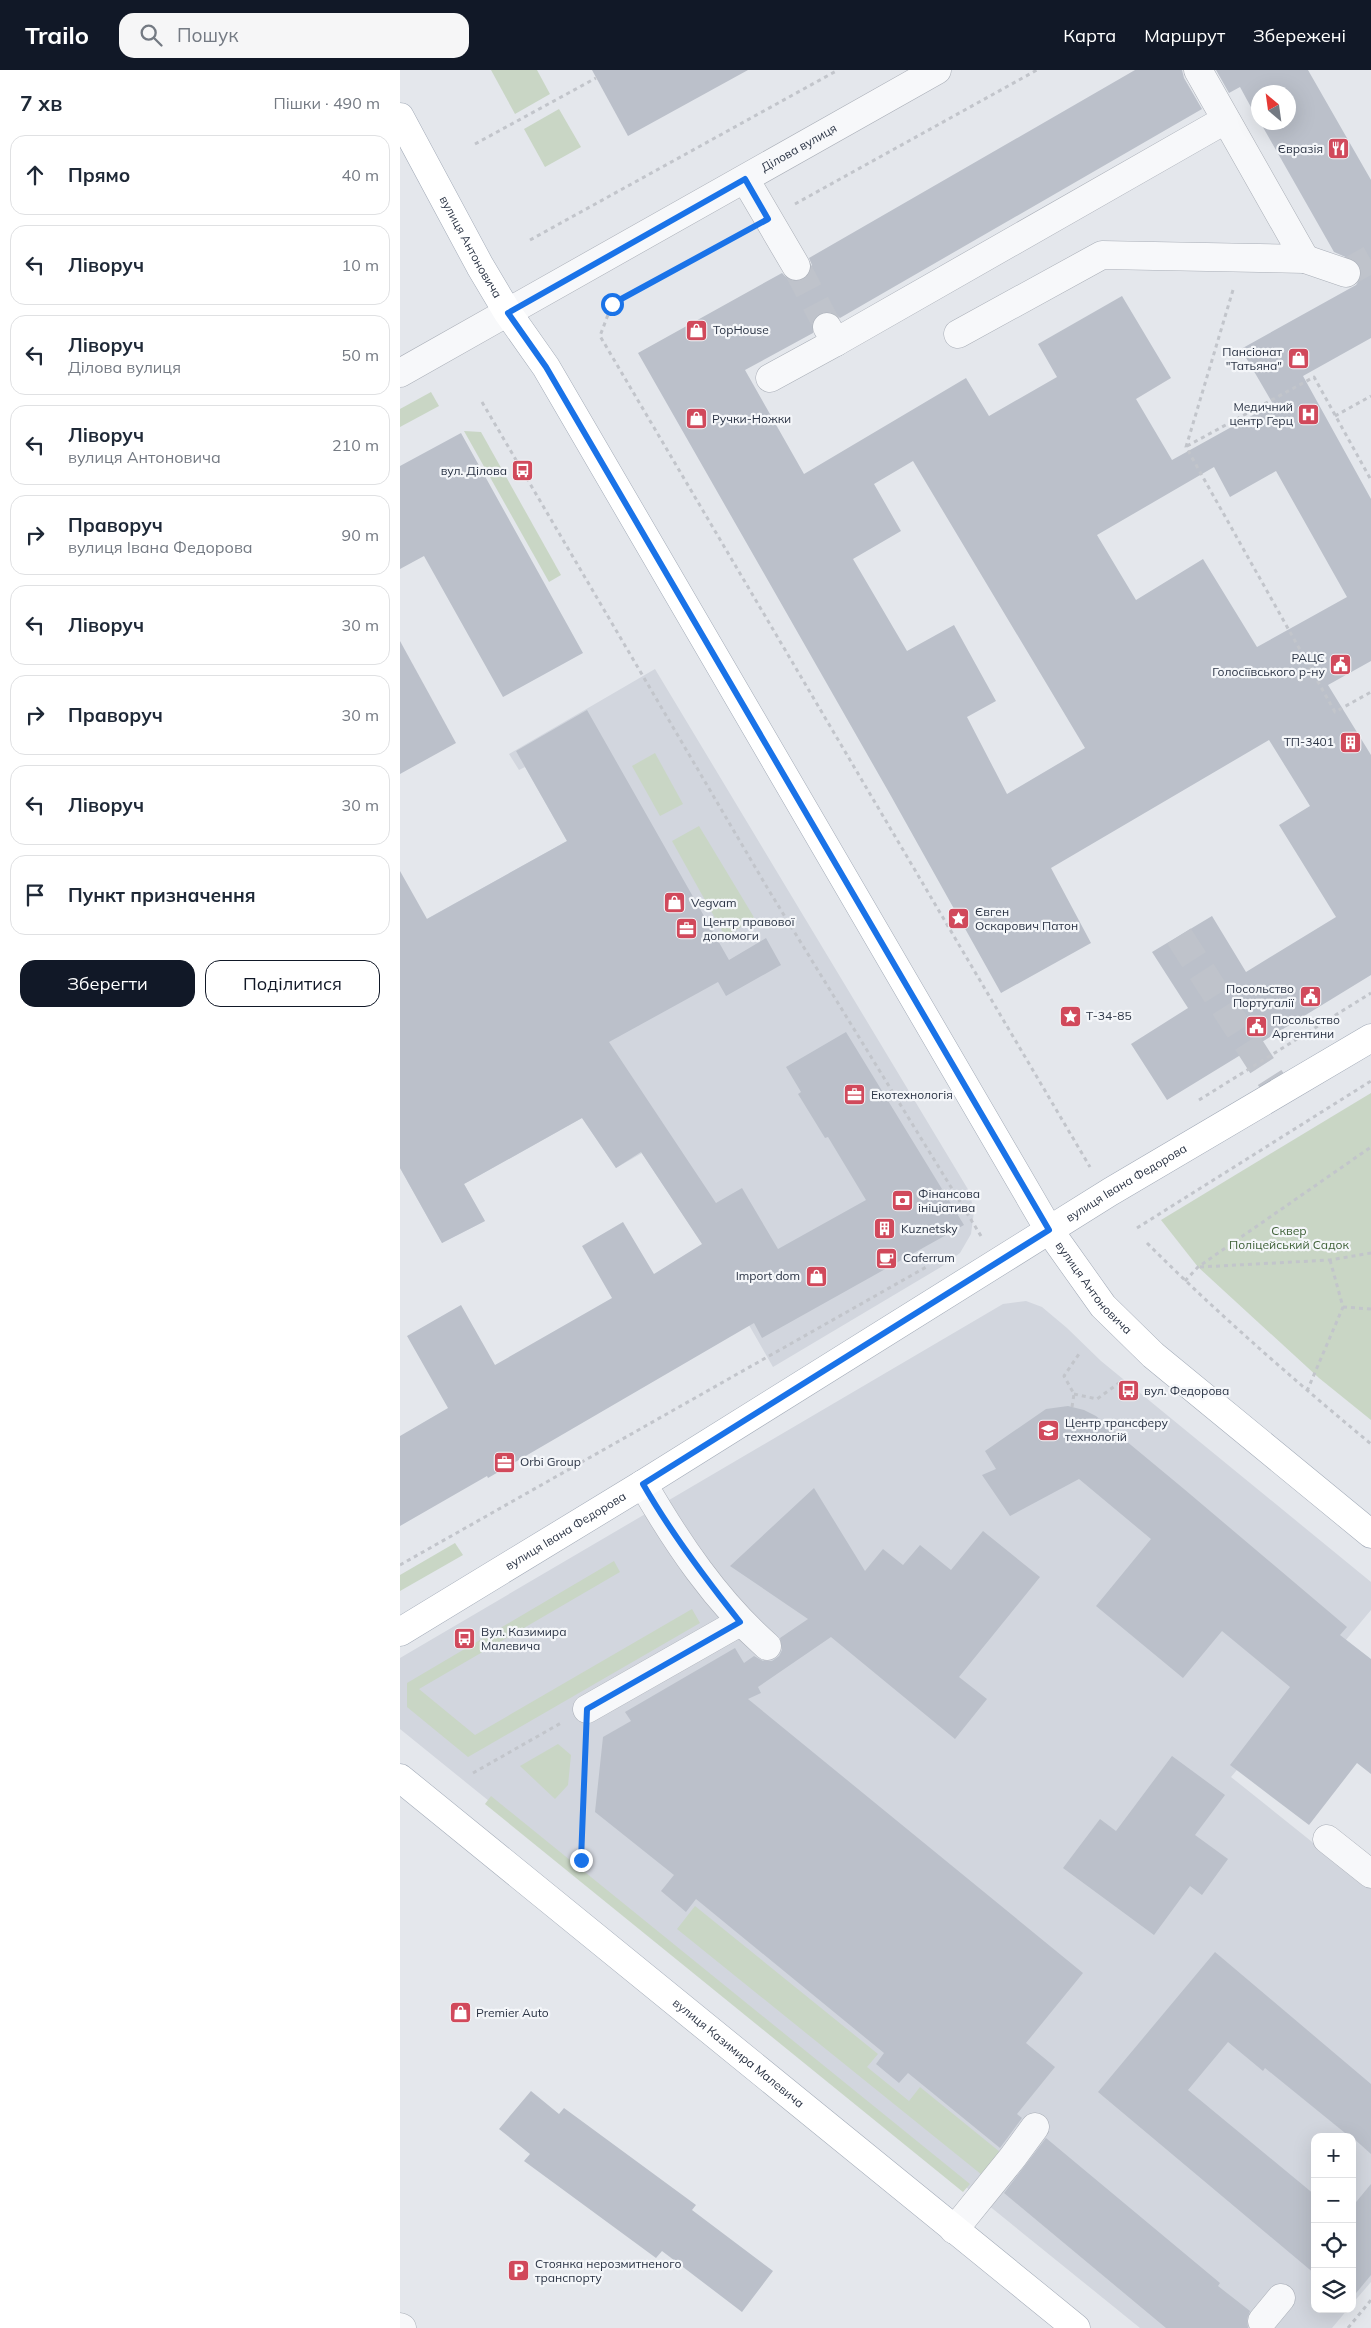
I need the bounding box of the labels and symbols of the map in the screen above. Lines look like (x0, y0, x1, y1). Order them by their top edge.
north arrow (1251, 85, 1296, 130)
street label: Ділова вулиця (758, 120, 839, 175)
restaurant icon: Євразія (1327, 137, 1351, 161)
place label: Євразія (1278, 141, 1323, 156)
street label: вулиця Антоновича (437, 193, 505, 301)
route start (601, 293, 624, 316)
shop icon: TopHouse (685, 318, 709, 342)
place label: TopHouse (713, 322, 769, 337)
place label: Пансіонат "Татьяна" (1222, 344, 1283, 373)
shop icon: Пансіонат "Татьяна" (1286, 347, 1310, 371)
place label: Медичний центр Герц (1229, 399, 1293, 428)
hospital icon: Медичний центр Герц (1297, 402, 1321, 426)
shop icon: Ручки-Ножки (684, 407, 708, 431)
place label: Ручки-Ножки (712, 411, 791, 426)
bus stop icon: вул. Ділова (511, 459, 535, 483)
place label: вул. Ділова (441, 463, 507, 478)
place label: РАЦС Голосіївського р-ну (1212, 650, 1326, 679)
public building icon: РАЦС Голосіївського р-ну (1329, 653, 1353, 677)
building icon: ТП-3401 (1338, 730, 1362, 754)
place label: ТП-3401 (1284, 734, 1334, 749)
shop icon: Vegvam (663, 891, 687, 915)
place label: Vegvam (691, 895, 736, 910)
place label: Євген Оскарович Патон (975, 904, 1078, 933)
place icon: Євген Оскарович Патон (947, 907, 971, 931)
place label: Центр правової допомоги (703, 914, 796, 943)
office icon: Центр правової допомоги (675, 917, 699, 941)
place label: Посольство Португалії (1226, 981, 1295, 1010)
public building icon: Посольство Португалії (1298, 984, 1322, 1008)
place icon: Т-34-85 (1058, 1004, 1082, 1028)
place label: Т-34-85 (1086, 1008, 1132, 1023)
place label: Посольство Аргентини (1272, 1012, 1340, 1041)
public building icon: Посольство Аргентини (1244, 1015, 1268, 1039)
office icon: Екотехнологія (843, 1083, 867, 1107)
place label: Екотехнологія (871, 1087, 953, 1102)
street label: вулиця Івана Федорова (1063, 1140, 1189, 1225)
place label: Фінансова ініціатива (918, 1186, 980, 1215)
bank icon: Фінансова ініціатива (890, 1189, 914, 1213)
building icon: Kuznetsky (873, 1217, 897, 1241)
place label: Kuznetsky (901, 1221, 958, 1236)
park label: Сквер Поліцейський Садок (1229, 1223, 1349, 1252)
street label: вулиця Антоновича (1053, 1238, 1135, 1337)
cafe icon: Caferrum (875, 1246, 899, 1270)
place label: Caferrum (903, 1250, 955, 1265)
shop icon: Import dom (804, 1264, 828, 1288)
place label: Import dom (736, 1268, 800, 1283)
bus stop icon: вул. Федорова (1116, 1379, 1140, 1403)
place label: вул. Федорова (1144, 1383, 1229, 1398)
place label: Центр трансферу технологій (1065, 1415, 1168, 1444)
school or university icon: Центр трансферу технологій (1037, 1418, 1061, 1442)
office icon: Orbi Group (492, 1450, 516, 1474)
place label: Orbi Group (520, 1454, 581, 1469)
street label: вулиця Івана Федорова (502, 1488, 629, 1573)
place label: Вул. Казимира Малевича (481, 1624, 567, 1653)
bus stop icon: Вул. Казимира Малевича (453, 1627, 477, 1651)
route end (570, 1849, 593, 1872)
street label: вулиця Казимира Малевича (670, 1995, 807, 2111)
shop icon: Premier Auto (448, 2001, 472, 2025)
place label: Premier Auto (476, 2005, 549, 2020)
place label: Стоянка нерозмитненого транспорту (535, 2256, 681, 2285)
parking icon: Стоянка нерозмитненого транспорту (507, 2259, 531, 2283)

